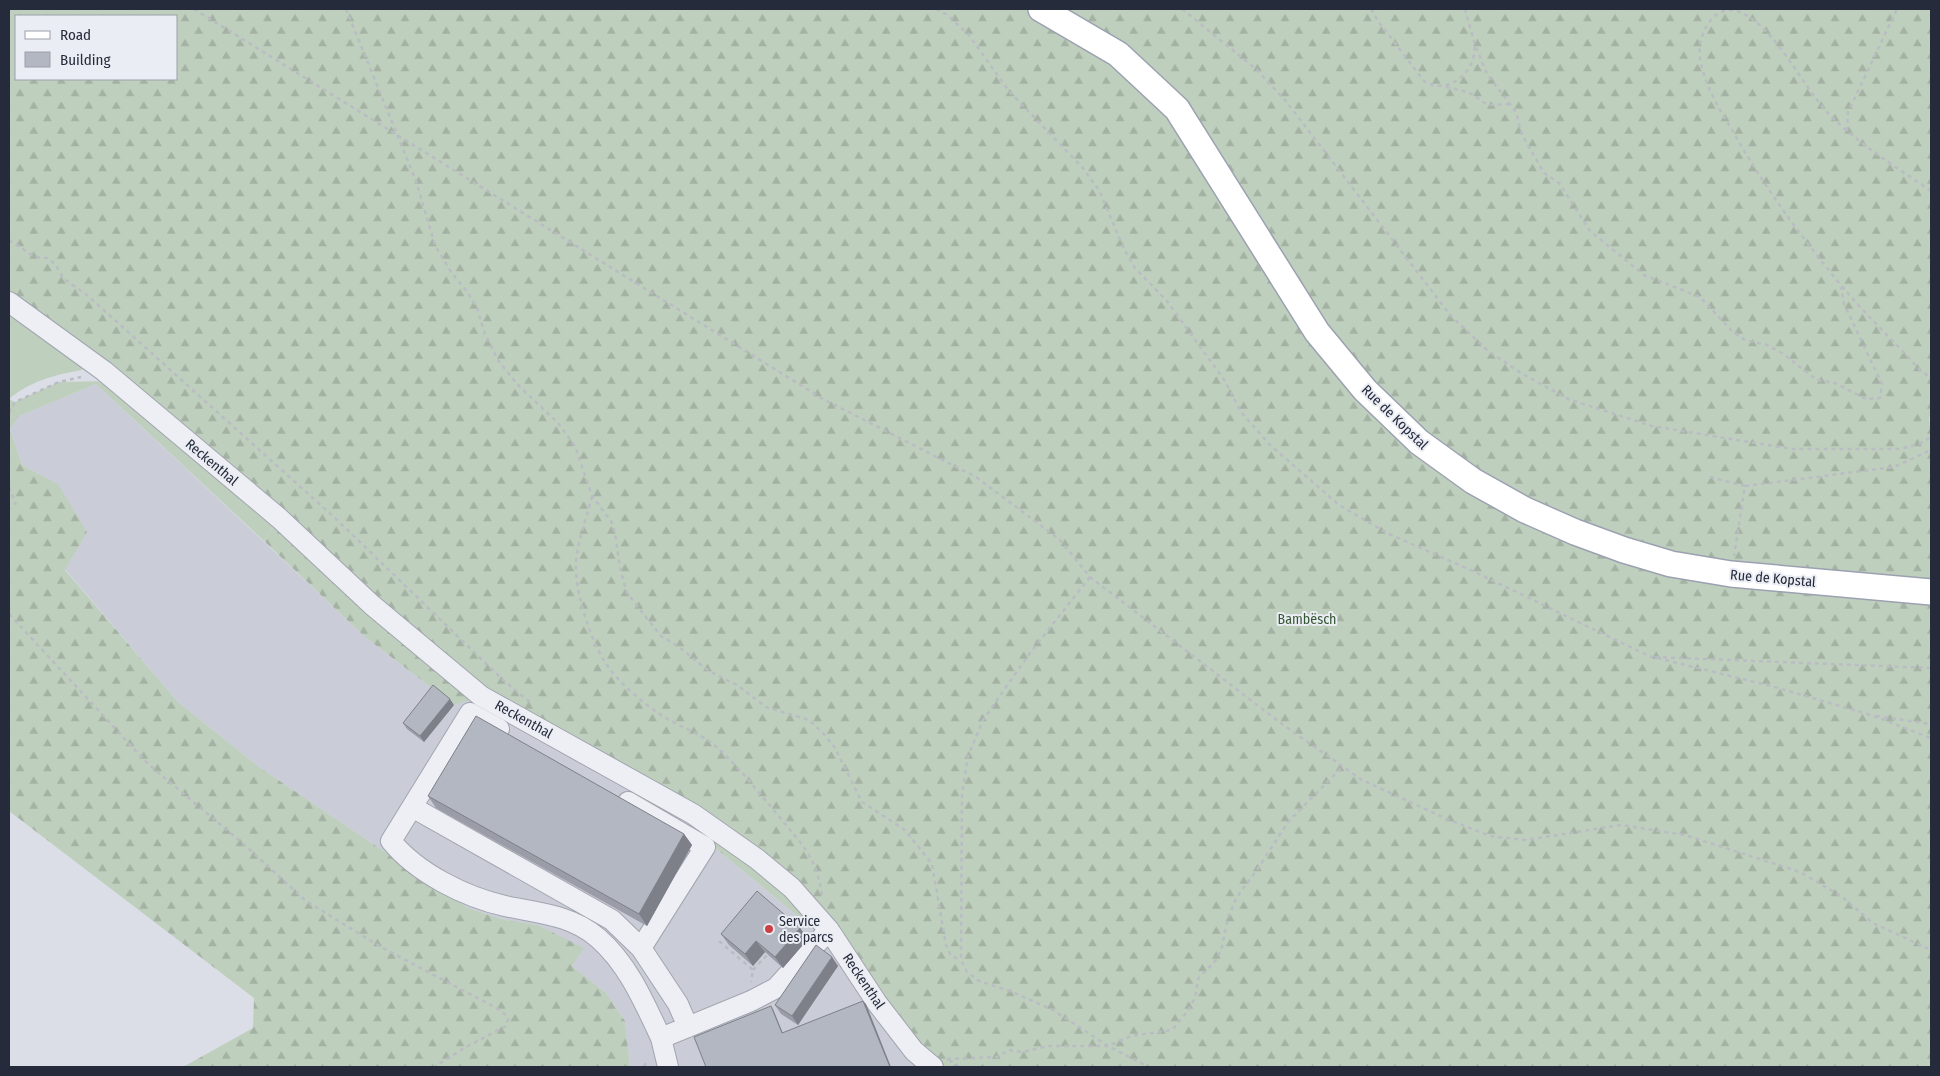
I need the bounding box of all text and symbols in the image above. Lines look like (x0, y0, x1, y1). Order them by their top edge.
legend (15, 15, 178, 80)
text: Road (60, 26, 91, 44)
text: Building (60, 51, 111, 69)
street label: Rue de Kopstal (1358, 381, 1432, 453)
street label: Reckenthal (182, 435, 242, 489)
street label: Rue de Kopstal (1729, 566, 1817, 591)
park label: Bambësch (1278, 611, 1337, 628)
street label: Reckenthal (492, 697, 556, 742)
place label: Service des parcs (779, 913, 833, 946)
marker: Service des parcs (763, 923, 775, 935)
street label: Reckenthal (839, 950, 889, 1013)

